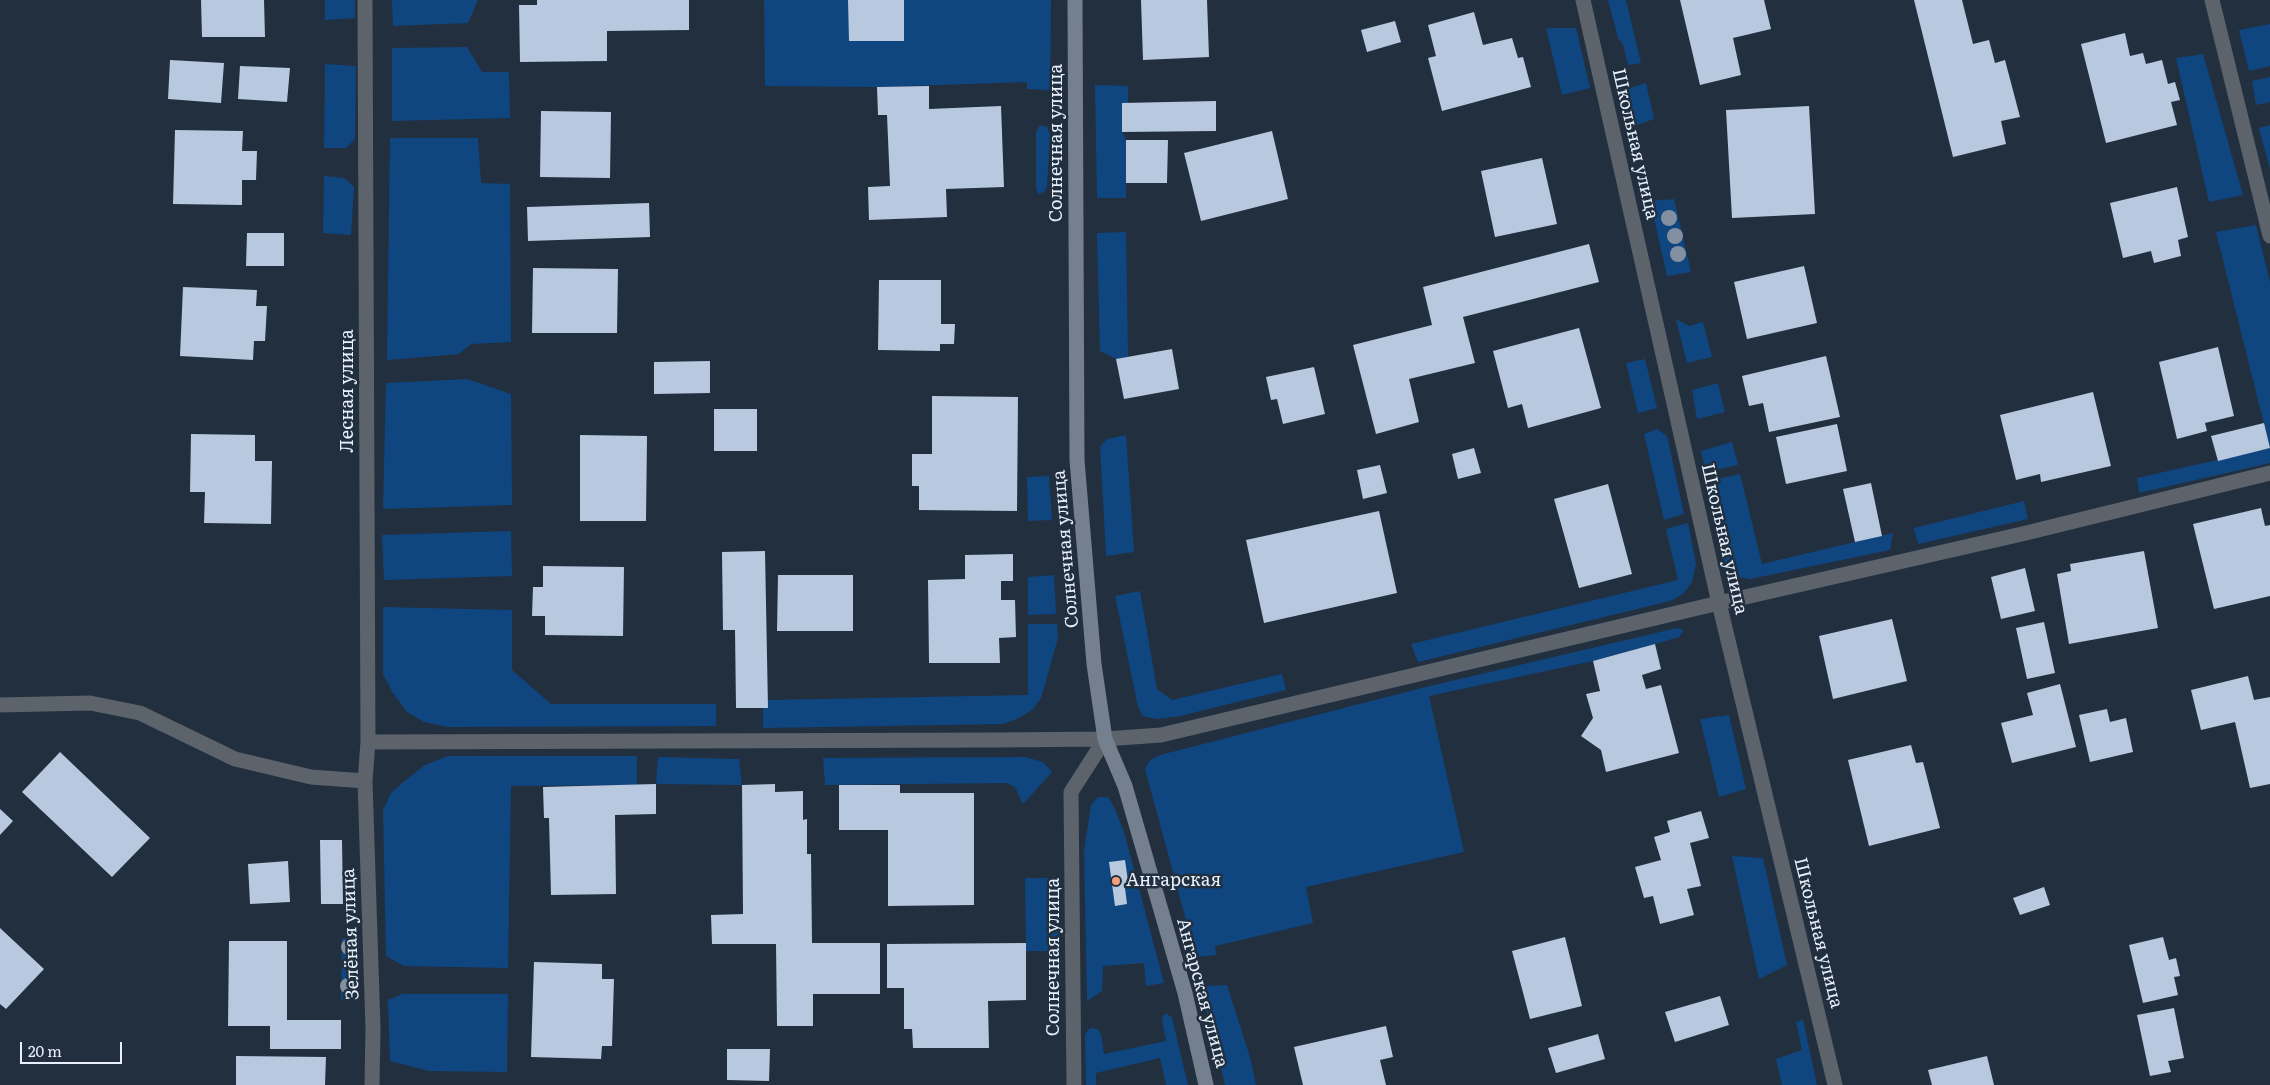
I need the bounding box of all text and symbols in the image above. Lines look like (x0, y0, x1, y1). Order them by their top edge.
street label: Солнечная улица (1046, 64, 1068, 222)
street label: Школьная улица (1607, 66, 1663, 222)
street label: Лесная улица (337, 329, 359, 453)
street label: Школьная улица (1696, 461, 1752, 617)
street label: Солнечная улица (1048, 469, 1084, 629)
street label: Школьная улица (1789, 855, 1847, 1011)
street label: Зелёная улица (338, 868, 364, 1000)
place label: Ангарская (1126, 870, 1221, 892)
marker: Ангарская (1110, 875, 1122, 887)
street label: Солнечная улица (1043, 878, 1065, 1036)
street label: Ангарская улица (1172, 916, 1232, 1070)
scale bar (22, 1032, 125, 1064)
text: 20 m (28, 1039, 62, 1062)

